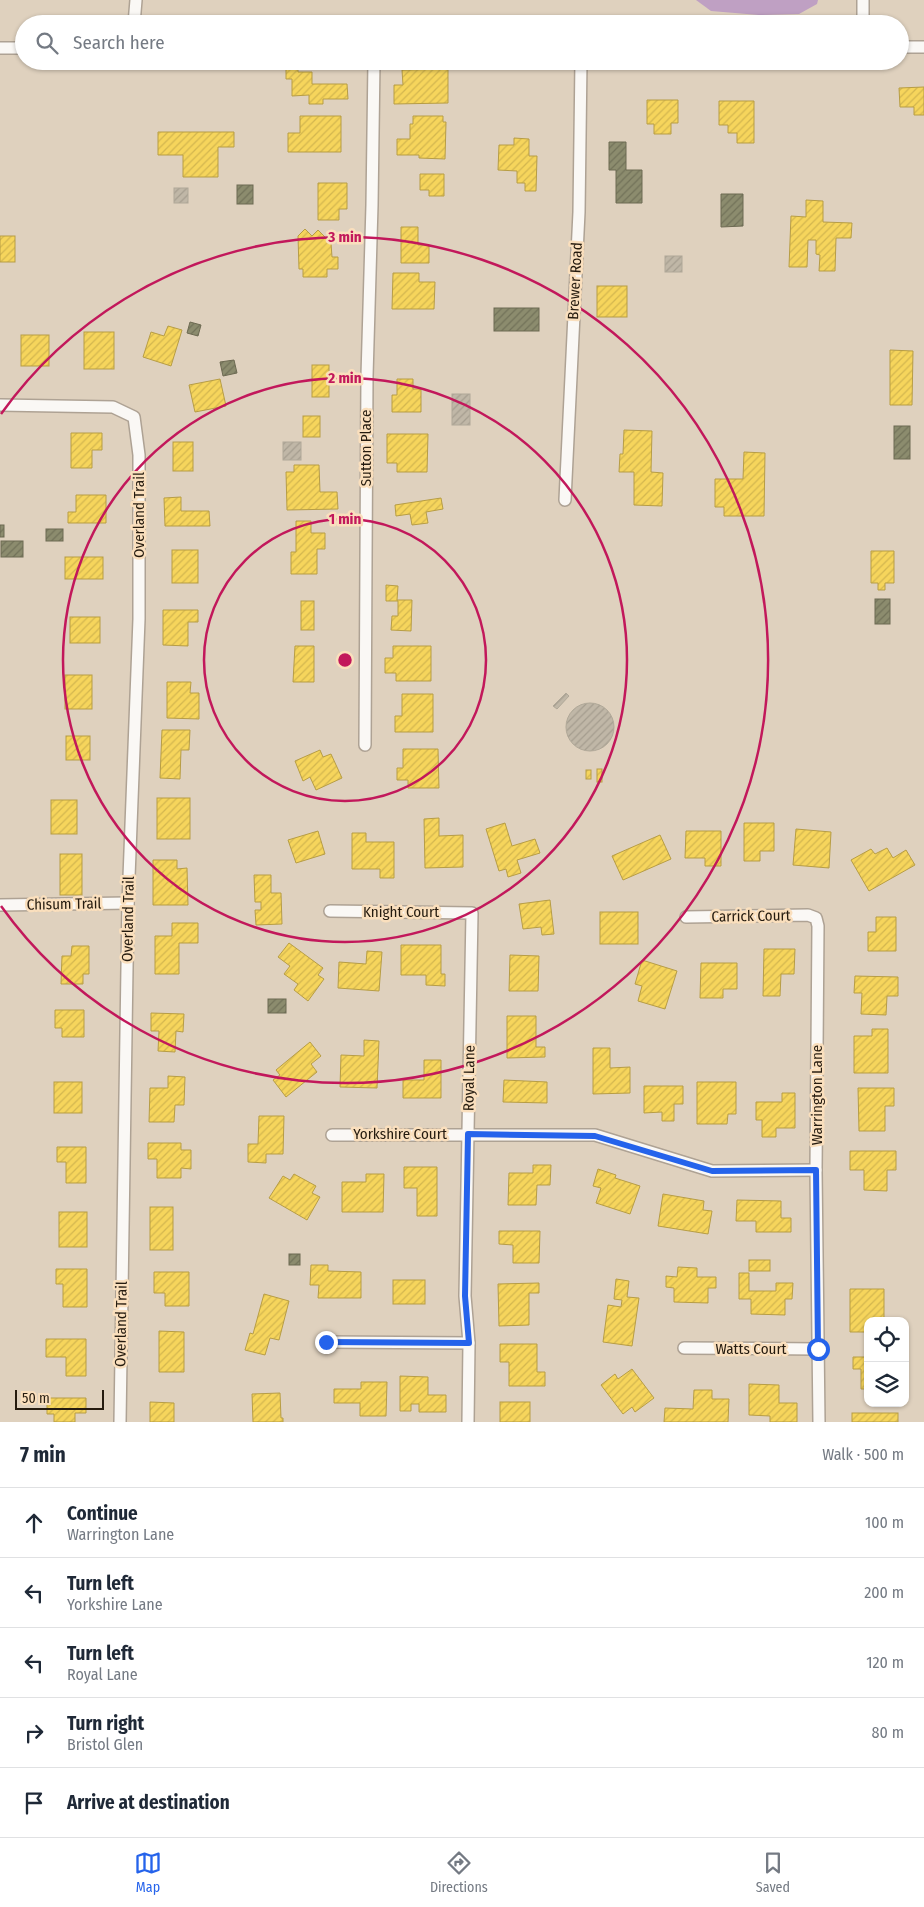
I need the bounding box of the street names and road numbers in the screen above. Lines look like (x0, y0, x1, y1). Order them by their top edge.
street label: Brewer Road (564, 242, 586, 320)
street label: Sutton Place (357, 410, 375, 486)
street label: Overland Trail (130, 472, 148, 558)
street label: Overland Trail (118, 876, 138, 962)
street label: Chisum Trail (26, 894, 102, 914)
street label: Knight Court (363, 903, 439, 921)
street label: Carrick Court (711, 906, 791, 926)
street label: Royal Lane (459, 1045, 479, 1111)
street label: Warrington Lane (808, 1045, 826, 1145)
street label: Yorkshire Court (353, 1125, 447, 1143)
street label: Overland Trail (111, 1281, 131, 1367)
street label: Watts Court (715, 1340, 787, 1358)

